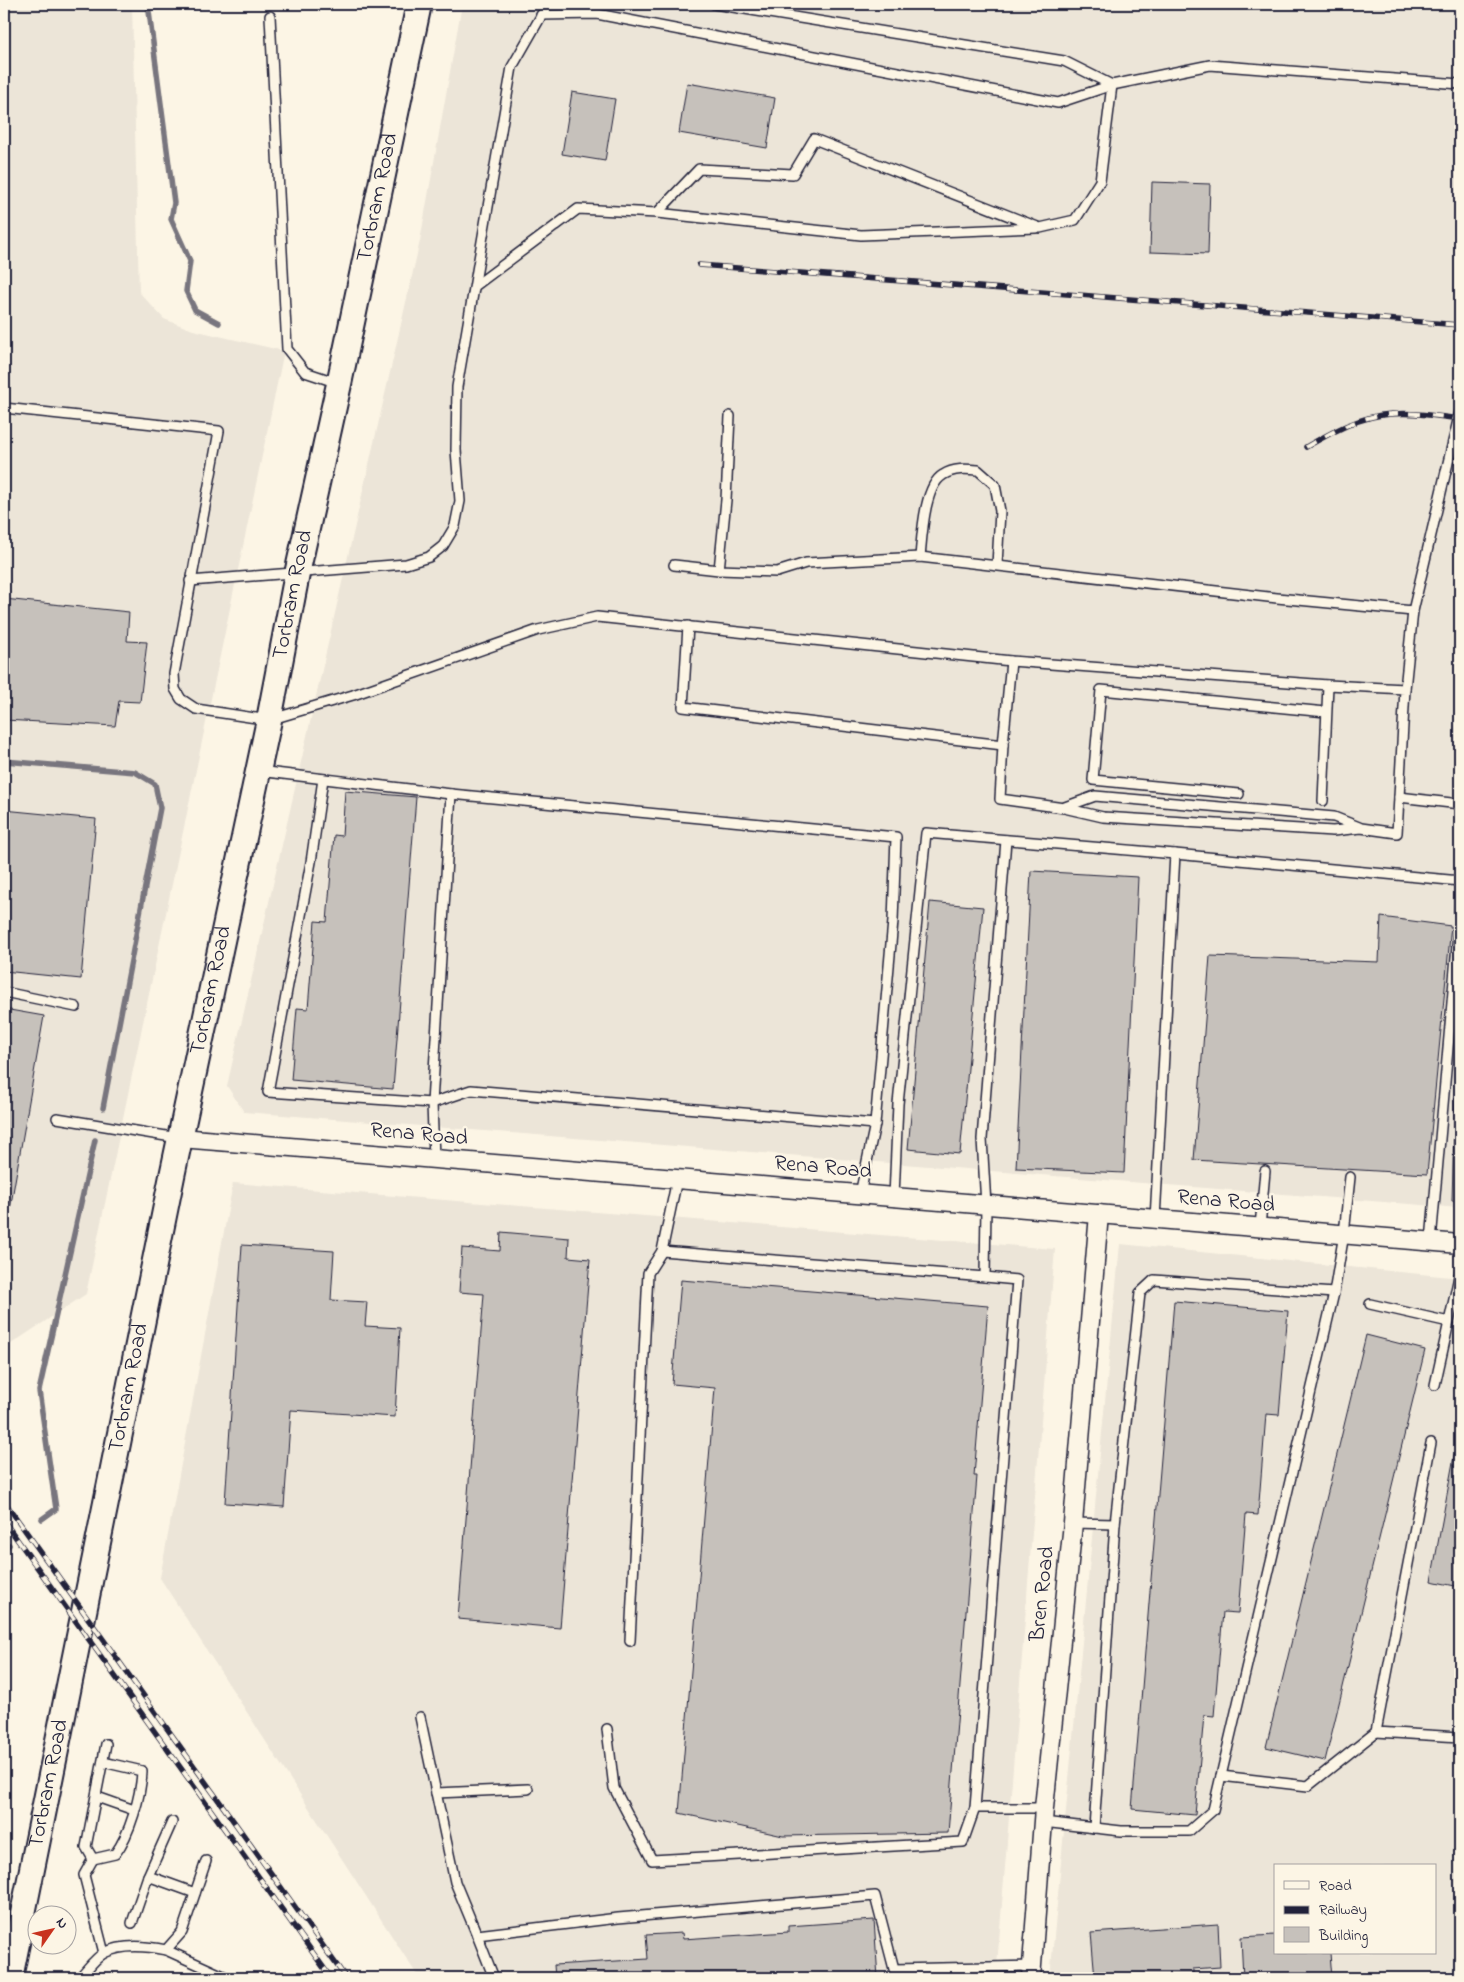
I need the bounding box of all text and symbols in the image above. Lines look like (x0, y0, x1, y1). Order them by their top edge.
street label: Torbram Road (349, 130, 407, 265)
street label: Torbram Road (265, 527, 322, 662)
street label: Torbram Road (182, 923, 241, 1058)
street label: Rena Road (369, 1115, 469, 1155)
street label: Rena Road (773, 1148, 873, 1188)
street label: Rena Road (1176, 1182, 1276, 1222)
street label: Torbram Road (101, 1321, 158, 1455)
street label: Bren Road (1022, 1545, 1064, 1644)
street label: Torbram Road (21, 1717, 78, 1851)
legend (1274, 1864, 1436, 1954)
text: Road (1319, 1875, 1352, 1897)
text: Railway (1319, 1899, 1367, 1922)
north arrow (28, 1904, 78, 1954)
text: N (50, 1914, 73, 1933)
text: Building (1318, 1925, 1368, 1948)

